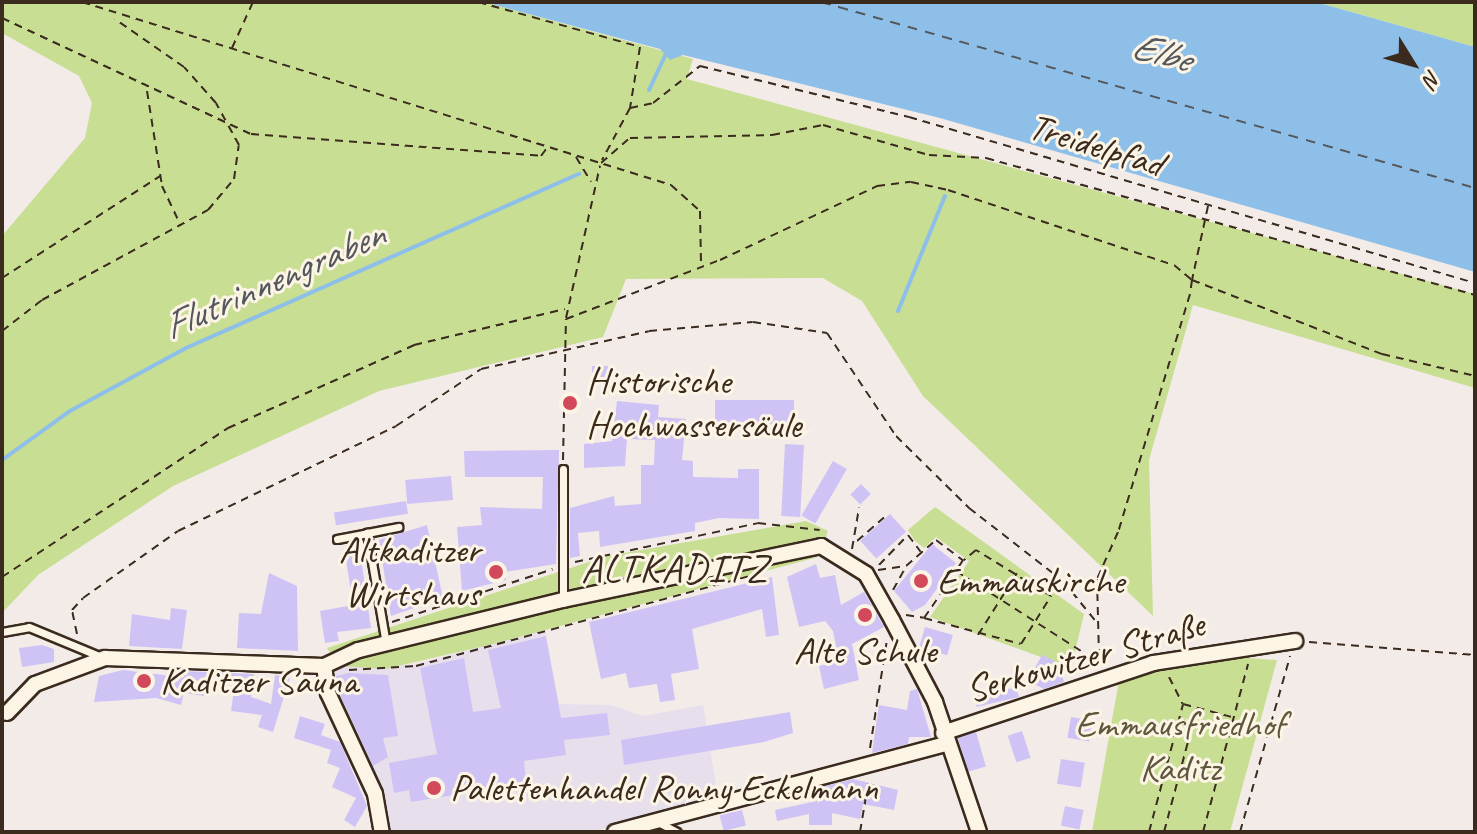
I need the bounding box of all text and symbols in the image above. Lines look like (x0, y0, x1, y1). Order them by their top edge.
water label: Elbe (1127, 21, 1195, 83)
north arrow (1373, 24, 1453, 104)
text: N (1417, 65, 1447, 92)
street label: Treidelpfad (1023, 103, 1169, 187)
water label: Flutrinnengraben (155, 210, 391, 350)
place label: Historische Hochwassersäule (586, 358, 801, 448)
marker: Historische Hochwassersäule (561, 394, 579, 412)
place label: Altkaditzer Wirtshaus (339, 527, 480, 616)
district label: ALTKADITZ (582, 544, 768, 592)
place label: Emmauskirche (937, 558, 1124, 604)
marker: Altkaditzer Wirtshaus (487, 563, 505, 581)
marker: Emmauskirche (912, 572, 930, 590)
street label: Serkowitzer Straße (960, 601, 1210, 713)
marker: Alte Schule (856, 606, 874, 624)
place label: Alte Schule (795, 628, 935, 674)
place label: Kaditzer Sauna (160, 658, 357, 704)
marker: Kaditzer Sauna (135, 672, 153, 690)
park label: Emmausfriedhof Kaditz (1075, 701, 1285, 790)
place label: Palettenhandel Ronny Eckelmann (450, 765, 877, 811)
marker: Palettenhandel Ronny Eckelmann (425, 779, 443, 797)

